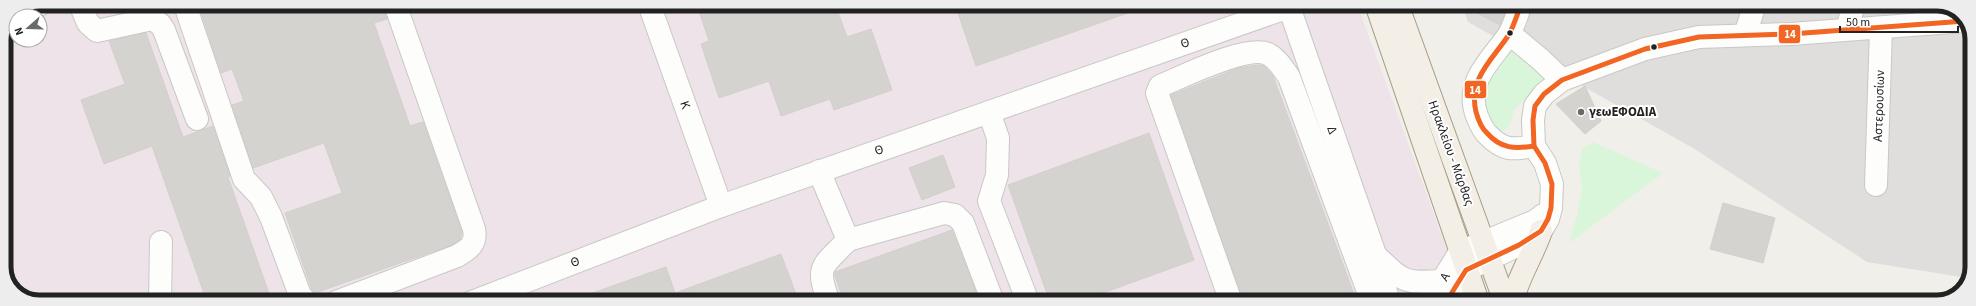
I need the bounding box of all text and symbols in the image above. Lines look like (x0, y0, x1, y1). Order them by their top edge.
north arrow (8, 8, 48, 48)
scale bar (1840, 8, 1958, 34)
text: 50 m (1846, 14, 1870, 31)
line badge: 14 (1778, 24, 1801, 44)
text: N (11, 25, 27, 37)
text: 14 (1784, 27, 1796, 42)
unlabelled marker (1505, 28, 1515, 38)
street label: Θ (1178, 33, 1192, 53)
unlabelled marker (1649, 42, 1659, 52)
street label: Αστερουσίων (1869, 70, 1889, 142)
line badge: 14 (1464, 80, 1487, 99)
text: 14 (1469, 83, 1481, 98)
street label: Κ (675, 98, 695, 112)
street label: Ηρακλείου - Μάρθας (1424, 98, 1479, 209)
place label: γεωΕΦΟΔΙΑ (1588, 103, 1657, 121)
marker: γεωΕΦΟΔΙΑ (1576, 107, 1586, 117)
street label: Δ (1322, 123, 1342, 137)
street label: Θ (872, 140, 886, 160)
street label: Θ (568, 252, 582, 272)
street label: Α (1435, 268, 1455, 285)

